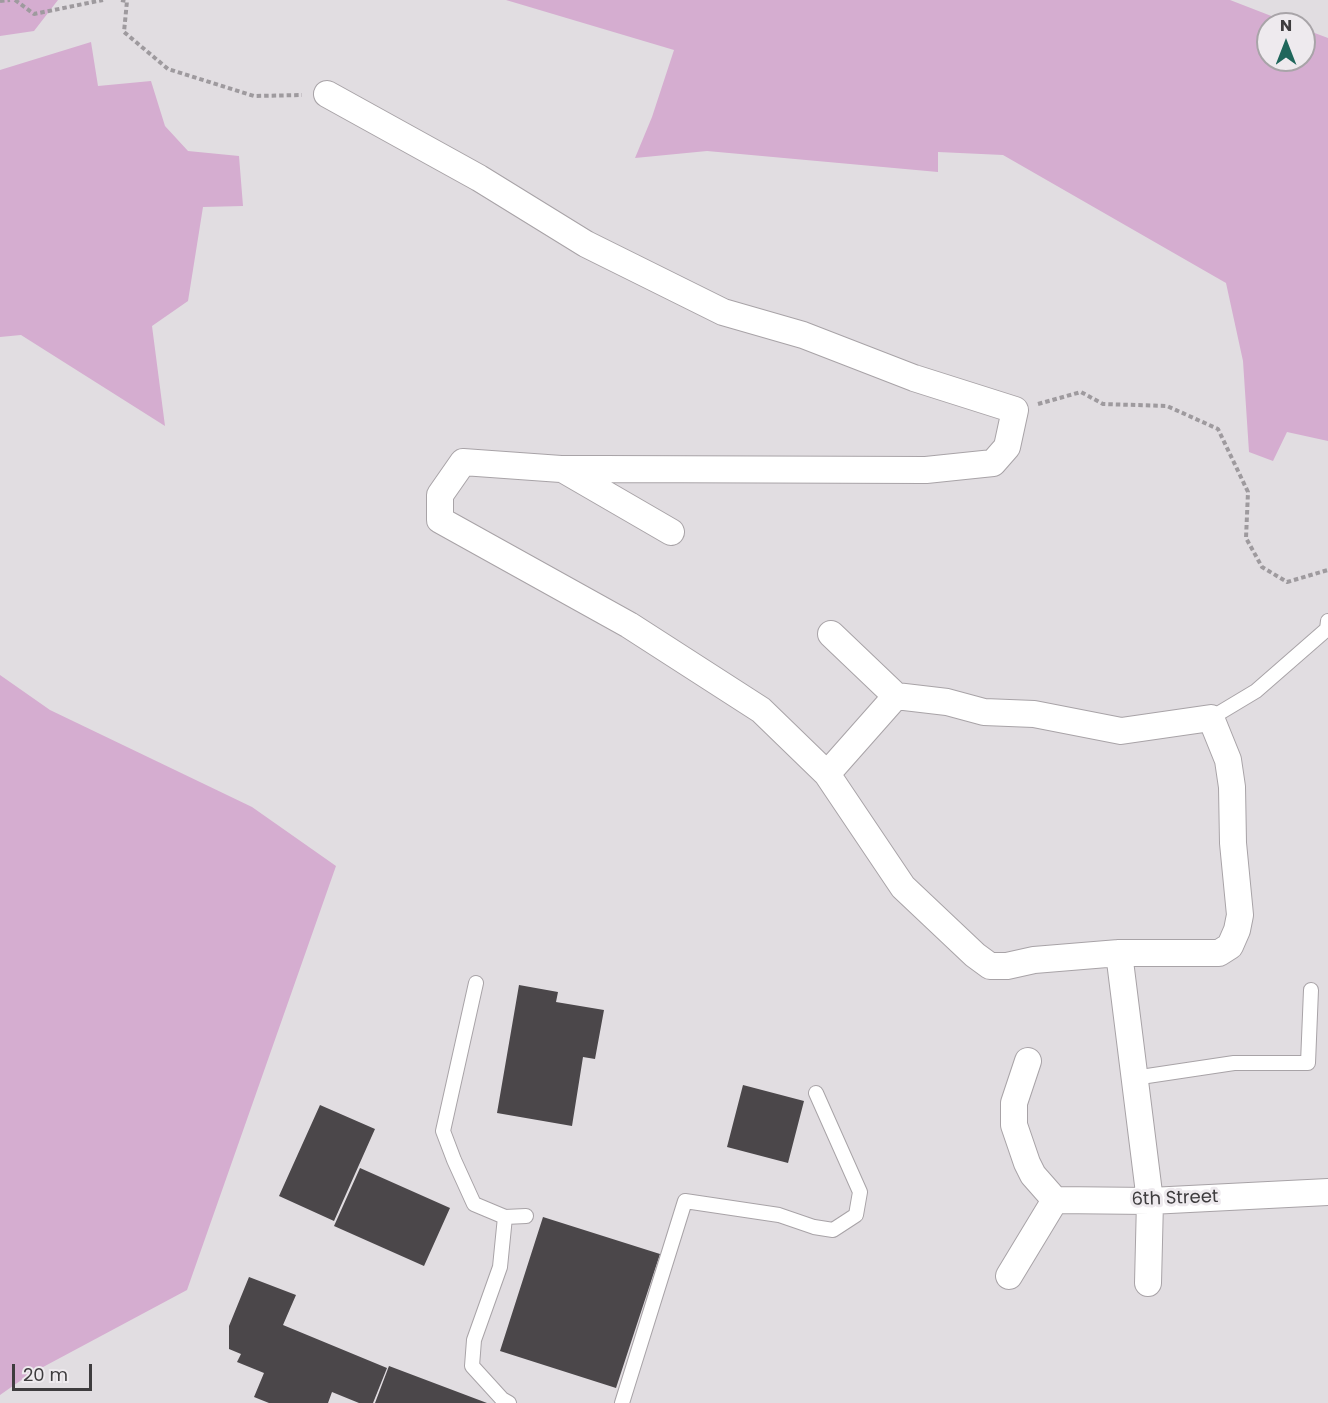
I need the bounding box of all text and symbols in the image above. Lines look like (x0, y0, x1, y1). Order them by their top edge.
north arrow (1256, 12, 1316, 72)
text: N (1280, 14, 1292, 37)
street label: 6th Street (1131, 1187, 1219, 1211)
scale bar (15, 1352, 94, 1390)
text: 20 m (23, 1362, 68, 1387)

